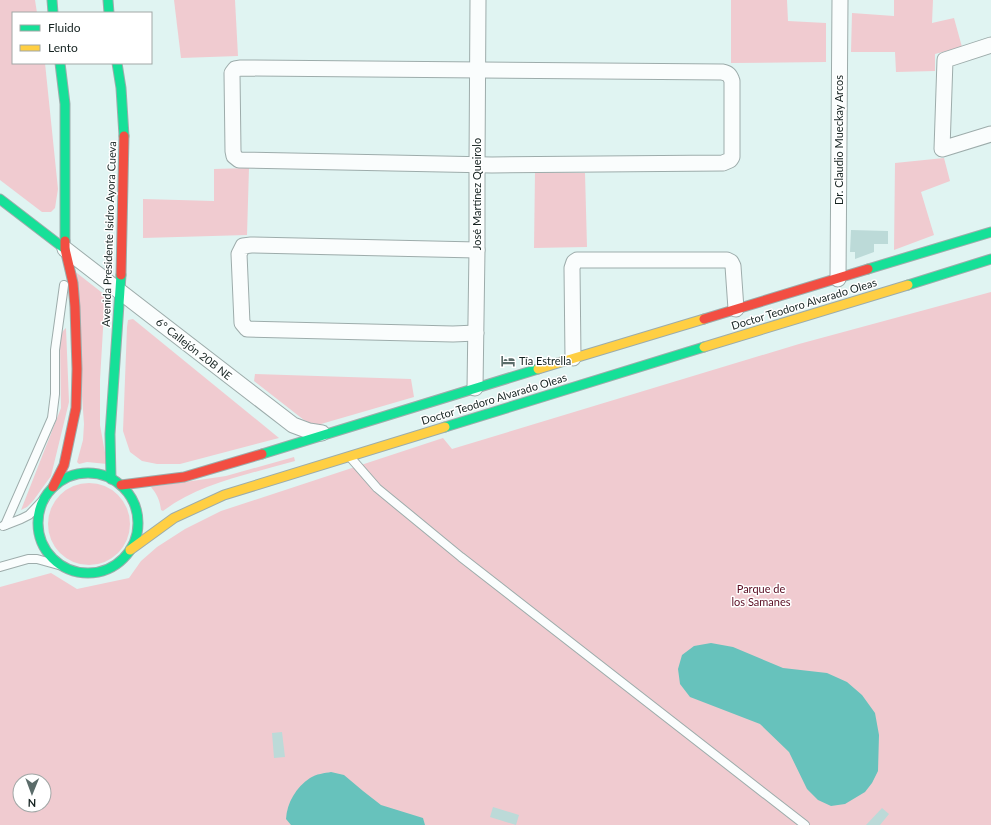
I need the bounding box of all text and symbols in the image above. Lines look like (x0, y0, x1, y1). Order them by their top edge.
legend (12, 12, 152, 64)
text: Fluido (48, 20, 81, 35)
text: Lento (48, 40, 78, 55)
street label: Dr. Claudio Mueckay Arcos (832, 75, 845, 205)
street label: José Martínez Queirolo (470, 138, 483, 250)
street label: Avenida Presidente Isidro Ayora Cueva (99, 141, 118, 327)
street label: Doctor Teodoro Alvarado Oleas (730, 275, 878, 332)
street label: 6° Callejón 20B NE (154, 315, 235, 382)
hotel icon: Tía Estrella (500, 353, 516, 369)
place label: Tía Estrella (519, 354, 571, 367)
street label: Doctor Teodoro Alvarado Oleas (420, 370, 568, 427)
park label: Parque de los Samanes (732, 582, 791, 608)
north arrow (12, 773, 52, 813)
text: N (27, 797, 36, 810)

